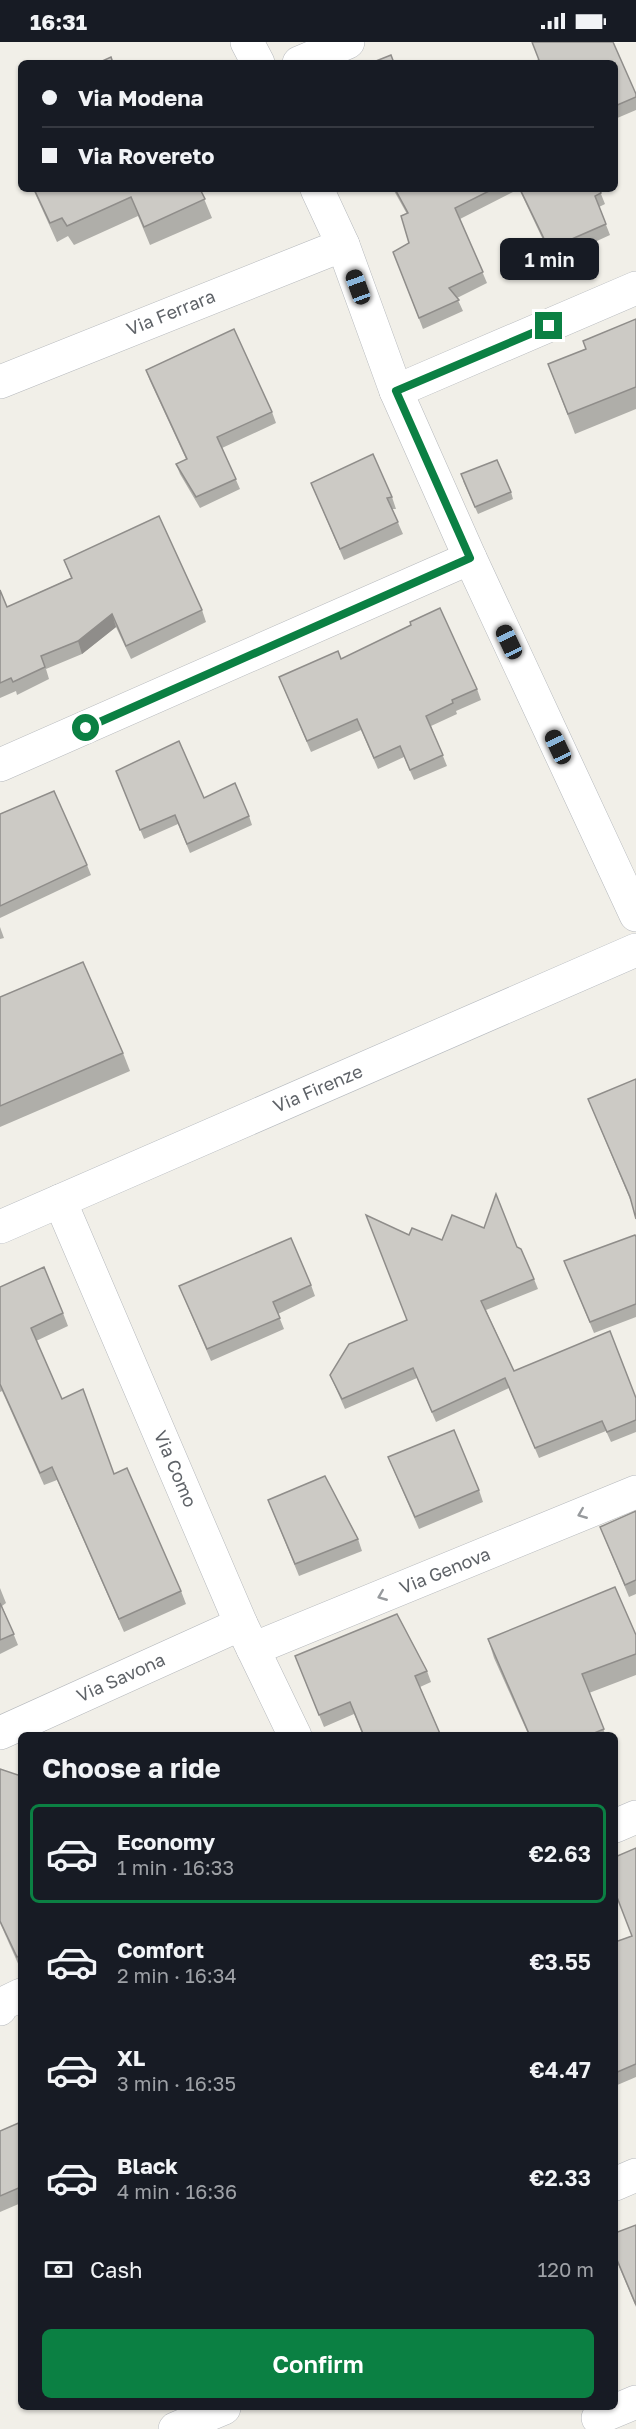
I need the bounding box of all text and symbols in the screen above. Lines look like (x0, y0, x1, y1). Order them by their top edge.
text: 16:31 (30, 8, 87, 35)
text: Via Modena (78, 84, 203, 111)
text: Via Rovereto (78, 142, 214, 169)
callout: 1 min (500, 239, 598, 281)
text: 1 min (524, 247, 575, 271)
car (343, 267, 373, 307)
street label: Via Ferrara (123, 284, 218, 340)
route end (535, 312, 562, 339)
car (493, 622, 525, 662)
route start (72, 714, 99, 741)
car (542, 727, 574, 767)
street label: Via Firenze (270, 1059, 366, 1117)
street label: Via Como (150, 1427, 202, 1510)
one-way arrow (577, 1507, 588, 1520)
street label: Via Genova (396, 1542, 493, 1598)
one-way arrow (377, 1589, 388, 1601)
street label: Via Savona (73, 1648, 168, 1706)
text: Choose a ride (42, 1752, 221, 1784)
icon: car (45, 1827, 99, 1881)
text: Economy (117, 1828, 215, 1855)
text: €2.63 (529, 1840, 591, 1867)
text: 1 min · 16:33 (117, 1855, 234, 1879)
icon: car (45, 1935, 99, 1989)
text: Comfort (117, 1936, 204, 1963)
text: €3.55 (529, 1948, 591, 1975)
text: 2 min · 16:34 (117, 1963, 237, 1987)
icon: car (45, 2043, 99, 2097)
text: XL (117, 2044, 145, 2071)
text: €4.47 (530, 2056, 591, 2083)
text: 3 min · 16:35 (117, 2071, 236, 2095)
icon: car (45, 2151, 99, 2205)
text: Black (117, 2152, 178, 2179)
text: €2.33 (529, 2164, 591, 2191)
text: 4 min · 16:36 (117, 2179, 237, 2203)
icon: cash (42, 2253, 75, 2286)
text: Cash (90, 2256, 143, 2283)
text: 120 m (538, 2257, 594, 2281)
button: Confirm (42, 2329, 594, 2398)

